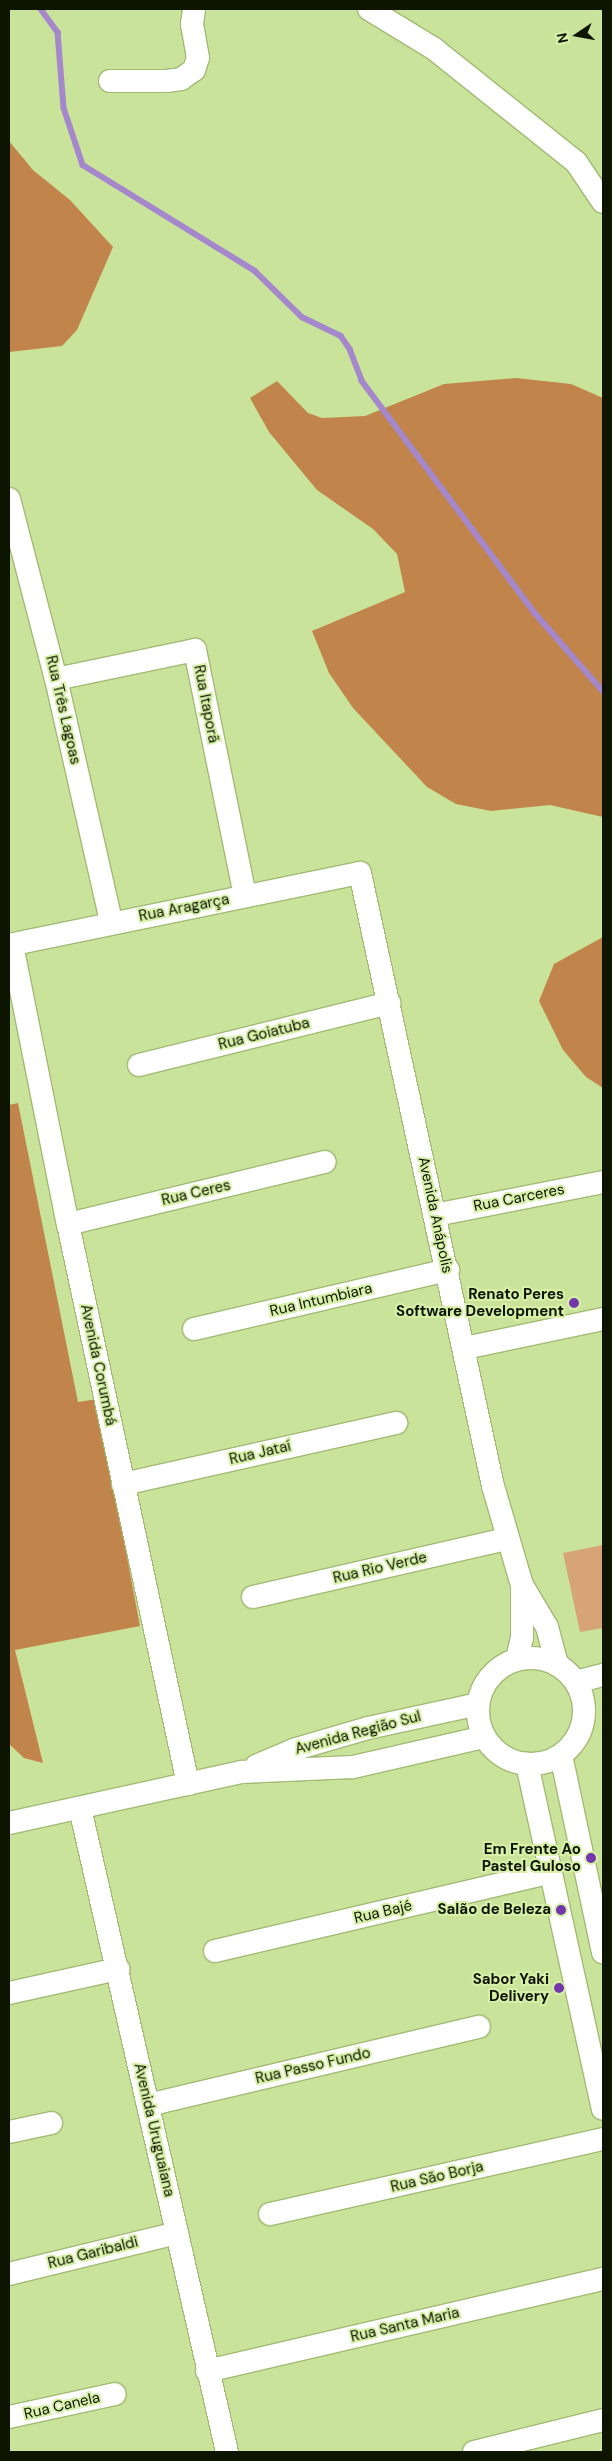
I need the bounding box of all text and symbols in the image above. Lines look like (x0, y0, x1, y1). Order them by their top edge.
north arrow (552, 10, 602, 60)
text: N (552, 31, 572, 45)
street label: Rua Três Lagoas (42, 654, 84, 766)
street label: Rua Itaporã (190, 663, 222, 745)
street label: Rua Aragarça (137, 890, 231, 926)
street label: Rua Goiatuba (216, 1014, 312, 1054)
street label: Avenida Anápolis (414, 1155, 456, 1275)
street label: Rua Ceres (160, 1176, 232, 1210)
street label: Rua Carceres (472, 1180, 566, 1216)
street label: Rua Intumbiara (268, 1279, 374, 1321)
place label: Renato Peres Software Development (396, 1285, 564, 1320)
marker: Renato Peres Software Development (568, 1297, 580, 1309)
street label: Avenida Corumbá (76, 1303, 120, 1427)
street label: Rua Jataí (228, 1437, 292, 1469)
street label: Rua Rio Verde (331, 1548, 429, 1588)
street label: Avenida Região Sul (293, 1708, 423, 1758)
place label: Em Frente Ao Pastel Guloso (482, 1840, 581, 1875)
marker: Em Frente Ao Pastel Guloso (585, 1852, 597, 1864)
street label: Rua Bajé (352, 1897, 414, 1927)
place label: Salão de Beleza (438, 1901, 551, 1919)
marker: Salão de Beleza (555, 1904, 567, 1916)
place label: Sabor Yaki Delivery (473, 1970, 549, 2005)
marker: Sabor Yaki Delivery (553, 1982, 565, 1994)
street label: Rua Passo Fundo (254, 2044, 372, 2088)
street label: Avenida Uruguaiana (130, 2061, 178, 2199)
street label: Rua São Borja (389, 2158, 485, 2196)
street label: Rua Garibaldi (46, 2233, 140, 2273)
street label: Rua Santa Maria (349, 2304, 461, 2346)
street label: Rua Canela (22, 2389, 102, 2423)

